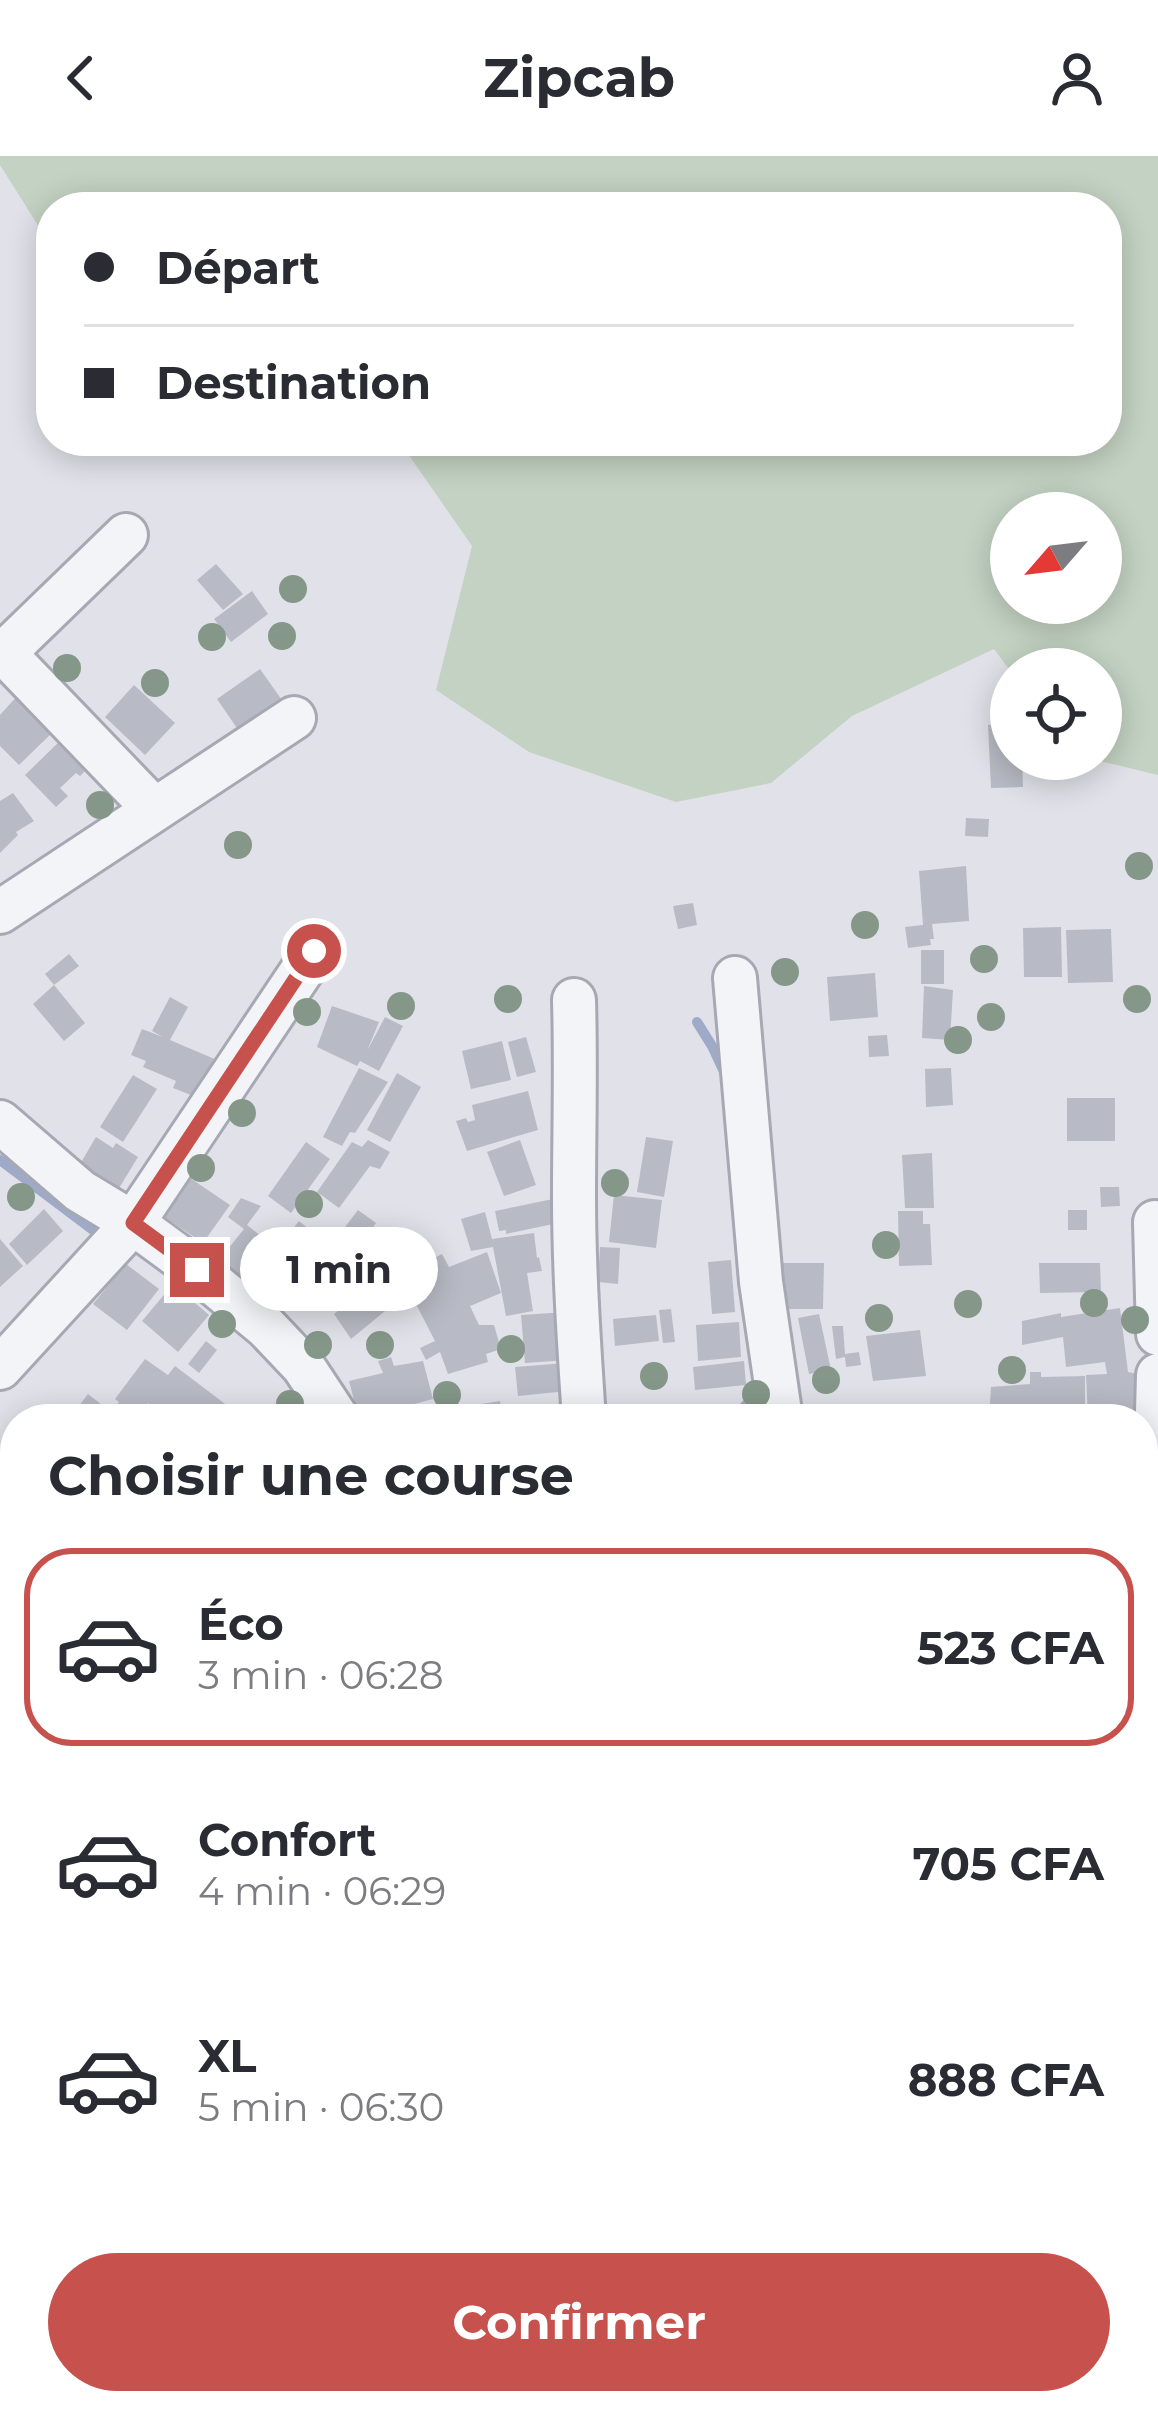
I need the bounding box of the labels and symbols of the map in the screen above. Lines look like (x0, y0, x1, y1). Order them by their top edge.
north arrow (990, 492, 1122, 624)
route start (287, 924, 341, 978)
callout: 1 min (239, 1228, 437, 1312)
route end (170, 1243, 224, 1297)

